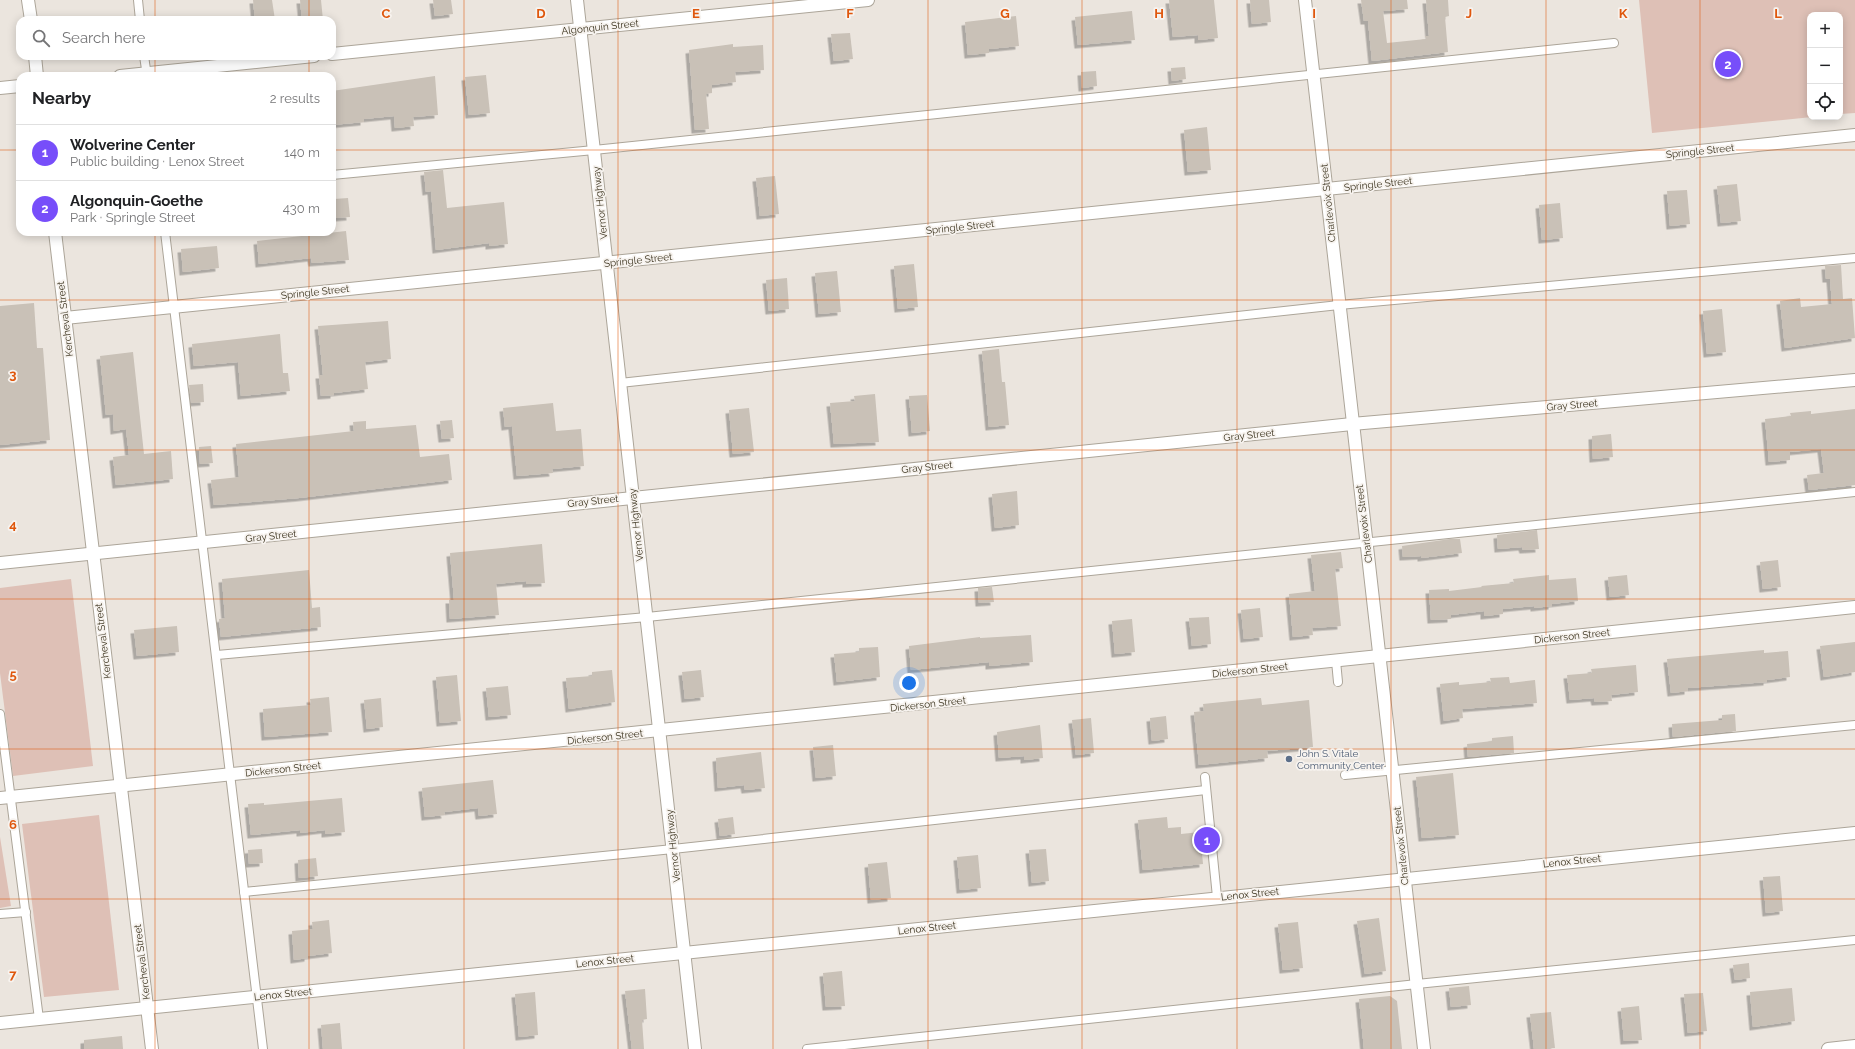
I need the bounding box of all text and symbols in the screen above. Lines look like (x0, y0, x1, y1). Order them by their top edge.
text: C (382, 6, 391, 21)
text: D (536, 6, 546, 21)
text: E (692, 6, 700, 21)
text: F (846, 6, 854, 21)
text: G (1000, 6, 1010, 21)
text: H (1154, 6, 1164, 21)
text: I (1312, 6, 1316, 21)
text: J (1466, 6, 1472, 21)
text: K (1619, 6, 1628, 21)
text: L (1774, 6, 1782, 21)
map controls (1807, 12, 1843, 120)
button: + (1807, 12, 1843, 48)
search box (16, 16, 336, 60)
street label: Algonquin Street (561, 17, 640, 37)
icon: search (30, 27, 52, 49)
text: Search here (62, 29, 145, 47)
button: − (1807, 48, 1843, 84)
pin: 2 (1715, 49, 1741, 79)
button: locate (1807, 84, 1843, 120)
text: Nearby (32, 88, 91, 108)
text: 2 results (270, 91, 320, 106)
text: Wolverine Center (70, 136, 195, 154)
street label: Springle Street (1665, 142, 1735, 160)
text: 1 (42, 145, 48, 160)
text: 140 m (284, 145, 320, 160)
text: Public building · Lenox Street (70, 154, 244, 169)
street label: Charlevoix Street (1318, 163, 1338, 243)
street label: Vernor Highway (591, 165, 609, 240)
street label: Springle Street (1343, 175, 1413, 193)
text: Algonquin-Goethe (70, 192, 203, 210)
text: 2 (41, 201, 49, 216)
text: 430 m (283, 201, 320, 216)
text: Park · Springle Street (70, 210, 195, 225)
street label: Springle Street (925, 218, 995, 236)
street label: Springle Street (603, 251, 673, 269)
street label: Kercheval Street (55, 280, 75, 357)
street label: Springle Street (280, 283, 350, 301)
text: 3 (9, 367, 17, 382)
street label: Gray Street (1546, 397, 1599, 413)
street label: Gray Street (1223, 427, 1276, 443)
street label: Gray Street (901, 459, 954, 475)
street label: Charlevoix Street (1354, 484, 1374, 564)
street label: Vernor Highway (627, 487, 645, 562)
street label: Gray Street (567, 493, 620, 509)
text: 4 (9, 517, 17, 532)
street label: Gray Street (245, 528, 298, 544)
street label: Kercheval Street (93, 602, 113, 679)
street label: Dickerson Street (1534, 626, 1611, 645)
street label: Dickerson Street (1212, 660, 1289, 679)
text: 5 (9, 667, 17, 682)
your location (899, 673, 919, 693)
street label: Dickerson Street (890, 694, 967, 713)
street label: Dickerson Street (567, 727, 644, 746)
place label: John S. Vitale Community Center (1297, 748, 1385, 771)
marker: John S. Vitale Community Center (1284, 754, 1294, 764)
street label: Dickerson Street (245, 759, 322, 778)
street label: Charlevoix Street (1391, 806, 1411, 886)
street label: Vernor Highway (664, 808, 682, 883)
text: 6 (9, 817, 17, 832)
pin: 1 (1194, 825, 1220, 855)
street label: Lenox Street (1542, 852, 1602, 870)
street label: Lenox Street (1220, 885, 1280, 903)
street label: Lenox Street (897, 919, 957, 937)
street label: Kercheval Street (132, 923, 152, 1000)
street label: Lenox Street (575, 952, 635, 970)
text: 7 (9, 967, 17, 982)
street label: Lenox Street (253, 985, 313, 1003)

